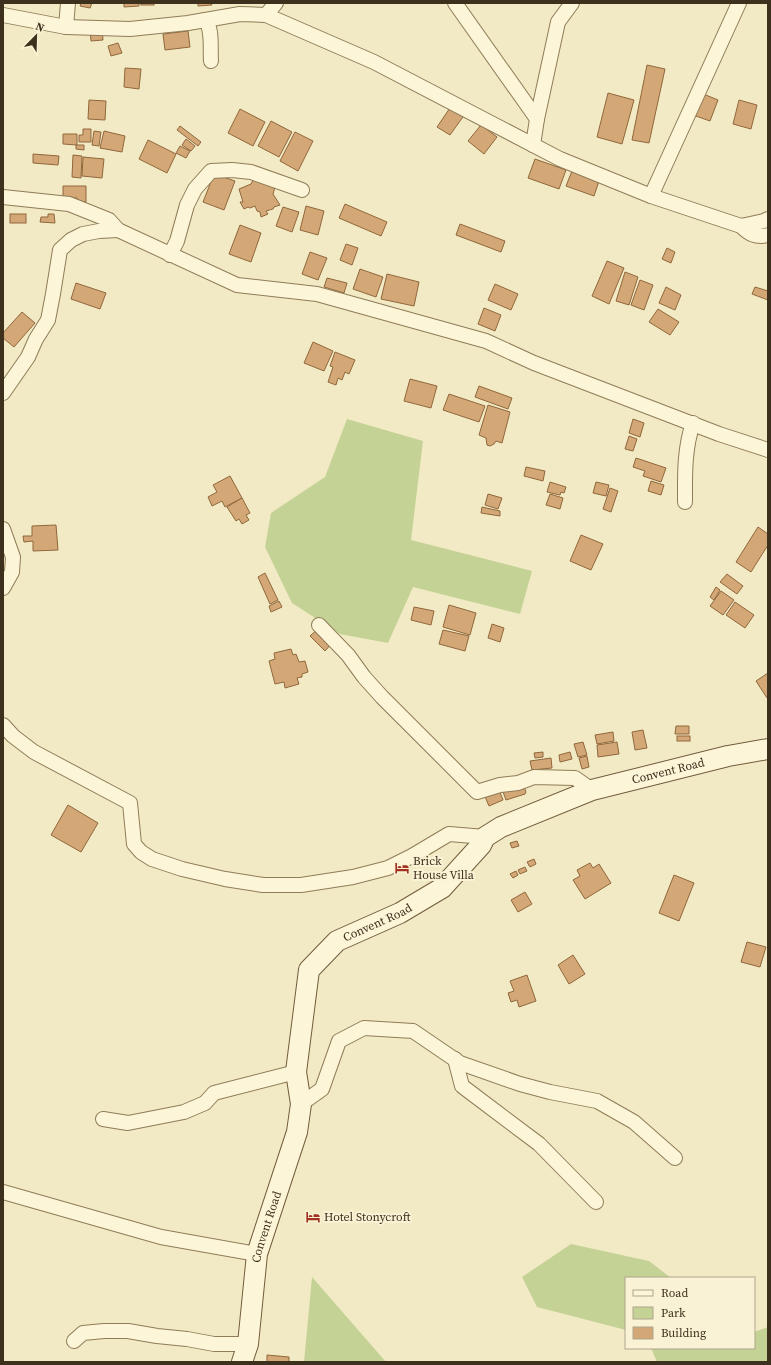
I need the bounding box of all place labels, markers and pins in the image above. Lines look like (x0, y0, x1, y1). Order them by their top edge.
place label: Brick House Villa (413, 853, 475, 883)
hotel icon: Brick House Villa (394, 860, 410, 876)
hotel icon: Hotel Stonycroft (305, 1209, 321, 1225)
place label: Hotel Stonycroft (324, 1209, 411, 1225)

